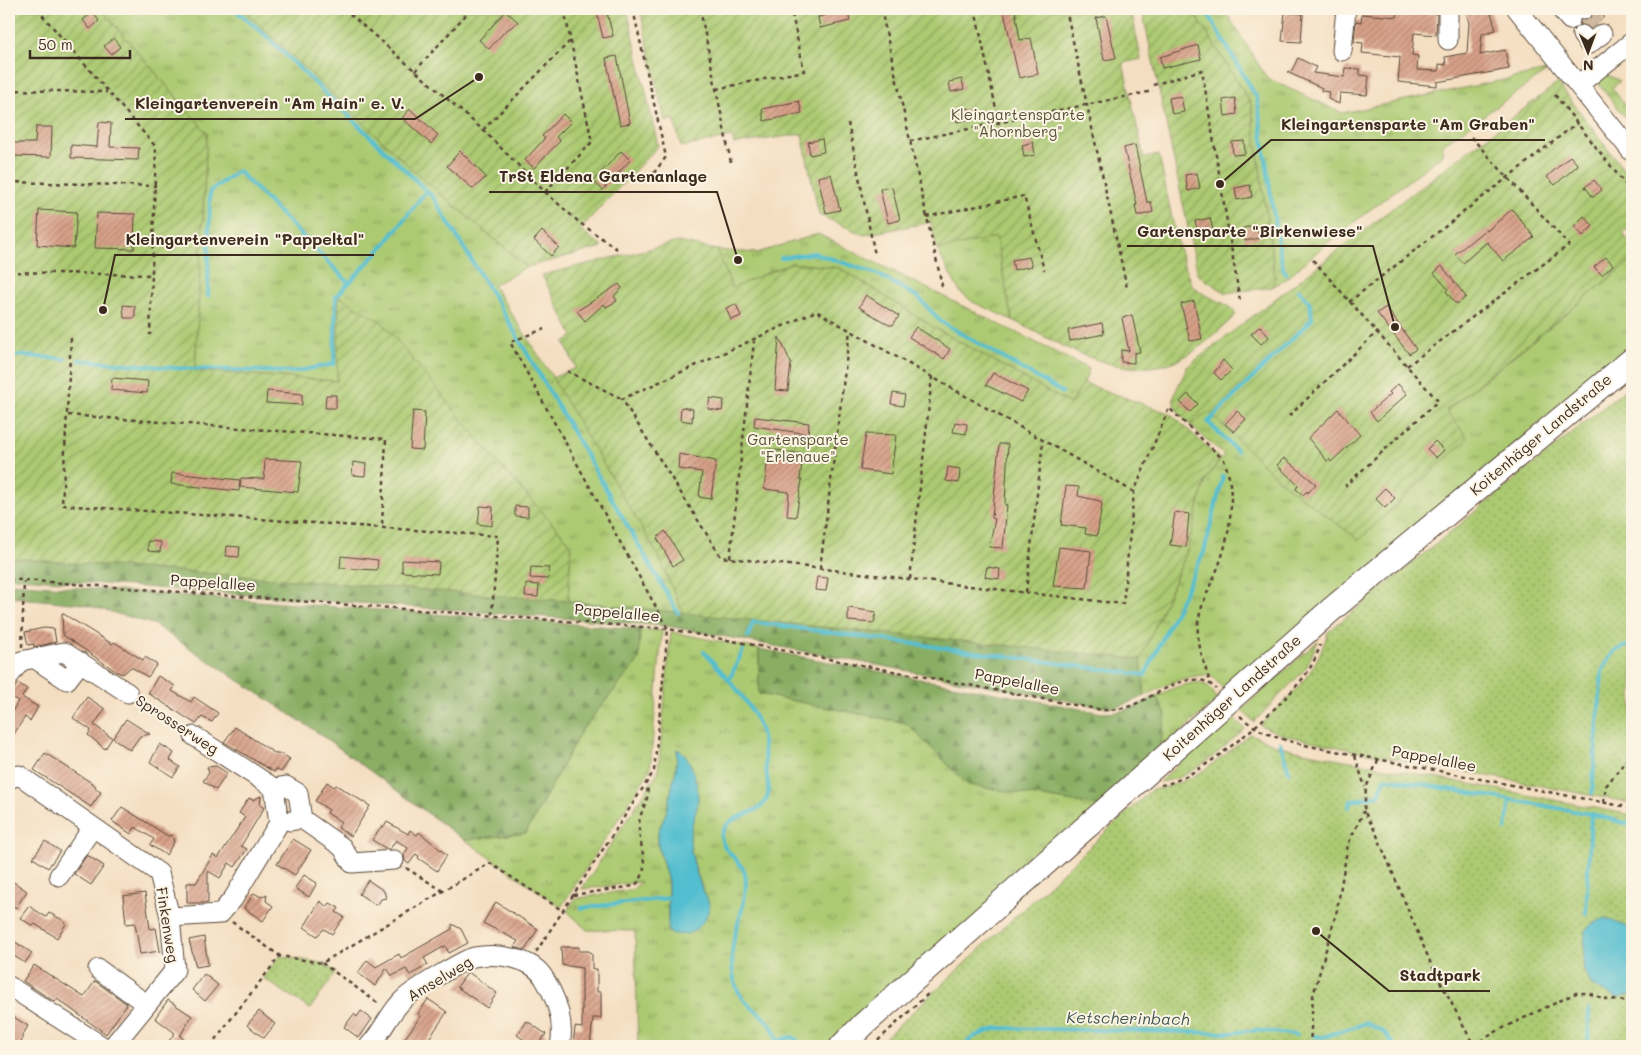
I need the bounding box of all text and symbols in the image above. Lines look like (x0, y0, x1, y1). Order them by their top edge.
scale bar (30, 28, 130, 60)
north arrow (1564, 28, 1614, 78)
text: 50 m (38, 34, 73, 54)
text: N (1583, 56, 1594, 75)
callout: Kleingartenverein "Am Hain" e. V. (125, 88, 415, 119)
text: Kleingartenverein "Am Hain" e. V. (135, 92, 405, 113)
park label: Kleingartensparte "Ahornberg" (951, 104, 1085, 141)
callout: Kleingartensparte "Am Graben" (1271, 109, 1545, 140)
text: Kleingartensparte "Am Graben" (1281, 113, 1535, 134)
callout: TrSt Eldena Gartenanlage (489, 161, 717, 192)
text: TrSt Eldena Gartenanlage (499, 165, 707, 186)
callout: Gartensparte "Birkenwiese" (1127, 215, 1373, 246)
text: Gartensparte "Birkenwiese" (1137, 220, 1363, 241)
callout: Kleingartenverein "Pappeltal" (115, 224, 374, 255)
text: Kleingartenverein "Pappeltal" (126, 228, 365, 249)
street label: Koitenhäger Landstraße (1465, 369, 1616, 500)
park label: Gartensparte "Erlenaue" (747, 429, 849, 466)
street label: Pappelallee (170, 569, 256, 595)
street label: Pappelallee (574, 598, 661, 626)
street label: Koitenhäger Landstraße (1158, 630, 1305, 765)
street label: Pappelallee (973, 663, 1061, 699)
street label: Sprosserweg (132, 690, 223, 759)
street label: Pappelallee (1390, 740, 1478, 776)
street label: Finkenweg (152, 886, 184, 964)
street label: Amselweg (403, 951, 476, 1005)
callout: Stadtpark (1389, 960, 1490, 991)
text: Stadtpark (1399, 964, 1481, 985)
water label: Ketscherinbach (1066, 1006, 1190, 1029)

